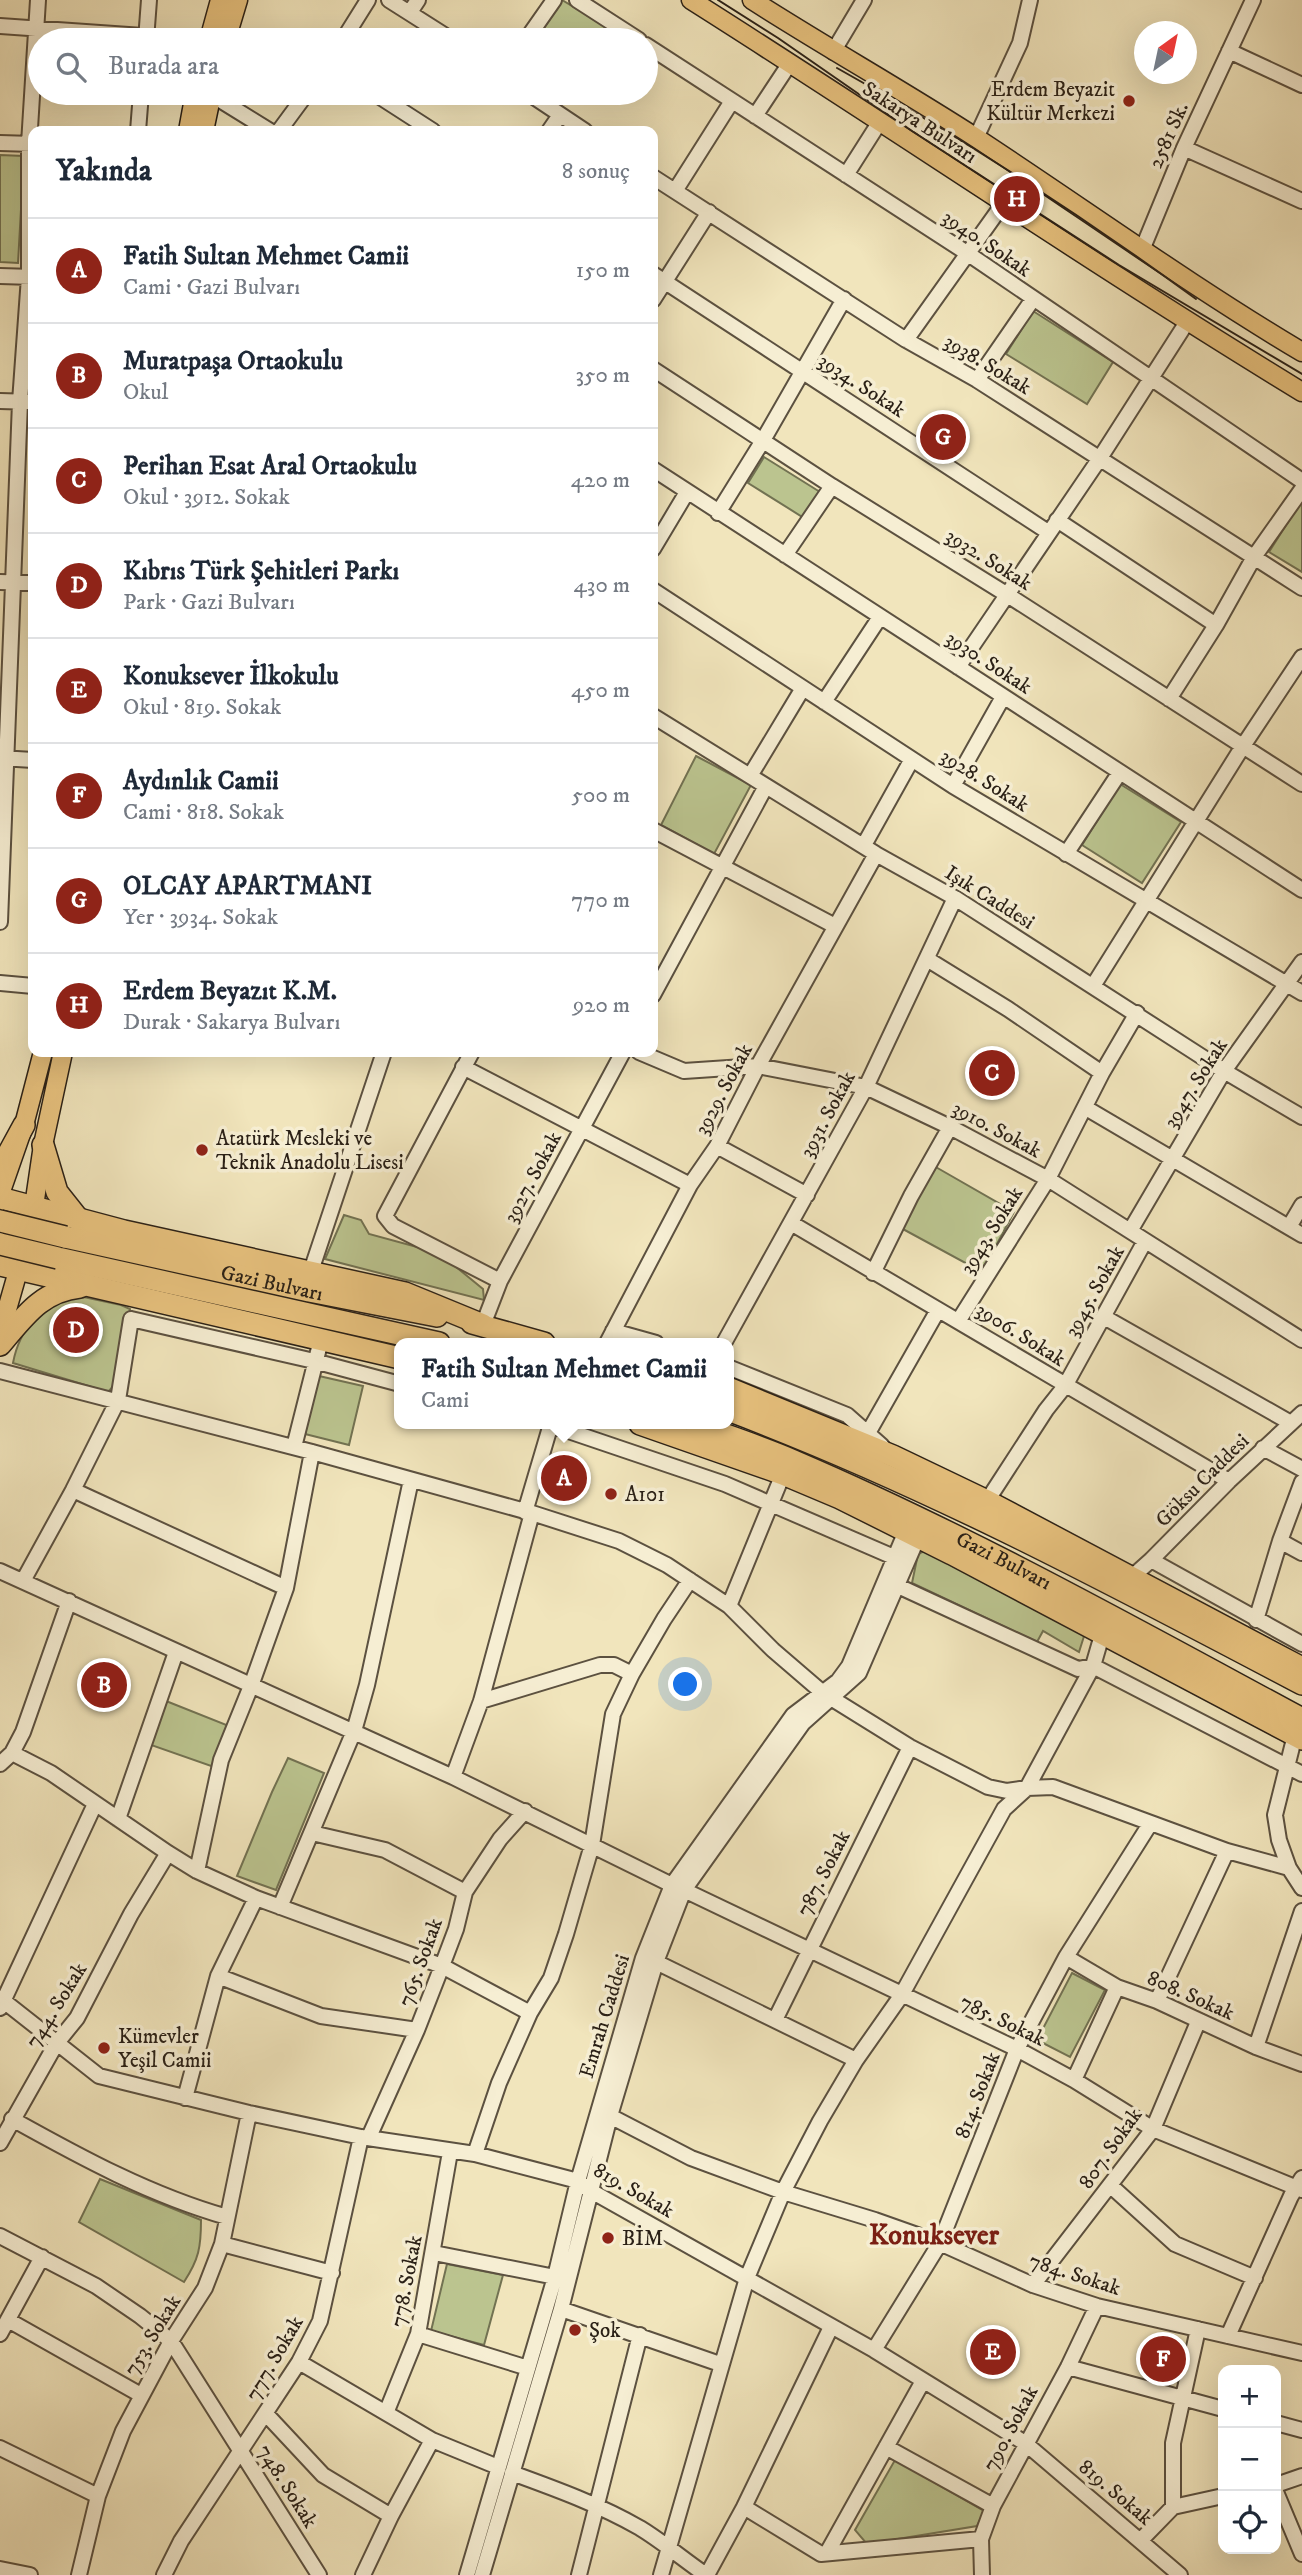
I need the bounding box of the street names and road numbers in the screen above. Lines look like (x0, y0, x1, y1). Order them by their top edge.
street label: Sakarya Bulvarı (857, 76, 982, 170)
street label: 2581 Sk. (1143, 98, 1195, 173)
street label: 3940. Sokak (937, 205, 1037, 283)
street label: 3938. Sokak (939, 329, 1036, 401)
street label: 3934. Sokak (813, 348, 911, 424)
street label: 3932. Sokak (940, 523, 1037, 597)
street label: 3930. Sokak (940, 625, 1037, 701)
street label: 3928. Sokak (935, 743, 1034, 819)
street label: Işık Caddesi (940, 860, 1039, 936)
street label: 3947. Sokak (1158, 1033, 1234, 1133)
street label: 3929. Sokak (689, 1039, 759, 1139)
street label: 3931. Sokak (794, 1066, 862, 1162)
street label: 3910. Sokak (947, 1096, 1046, 1165)
street label: 3927. Sokak (498, 1127, 568, 1227)
street label: 3943. Sokak (955, 1181, 1029, 1279)
street label: 3945. Sokak (1059, 1241, 1131, 1342)
street label: Gazi Bulvarı (218, 1260, 325, 1307)
street label: 3906. Sokak (971, 1297, 1071, 1373)
street label: Göksu Caddesi (1150, 1428, 1255, 1533)
street label: Gazi Bulvarı (951, 1526, 1056, 1596)
street label: 787. Sokak (791, 1826, 857, 1921)
street label: 765. Sokak (393, 1914, 449, 2010)
street label: Emrah Caddesi (574, 1951, 636, 2081)
street label: 744. Sokak (20, 1958, 94, 2053)
street label: 808. Sokak (1143, 1965, 1239, 2027)
street label: 785. Sokak (956, 1989, 1050, 2053)
street label: 814. Sokak (949, 2048, 1007, 2143)
street label: 807. Sokak (1073, 2102, 1149, 2194)
street label: 819. Sokak (588, 2157, 679, 2225)
street label: 778. Sokak (385, 2232, 429, 2329)
street label: 784. Sokak (1026, 2248, 1124, 2302)
street label: 753. Sokak (119, 2290, 187, 2381)
street label: 777. Sokak (240, 2311, 310, 2405)
street label: 790. Sokak (978, 2381, 1045, 2476)
street label: 748. Sokak (251, 2440, 323, 2534)
street label: 819. Sokak (1073, 2454, 1158, 2532)

